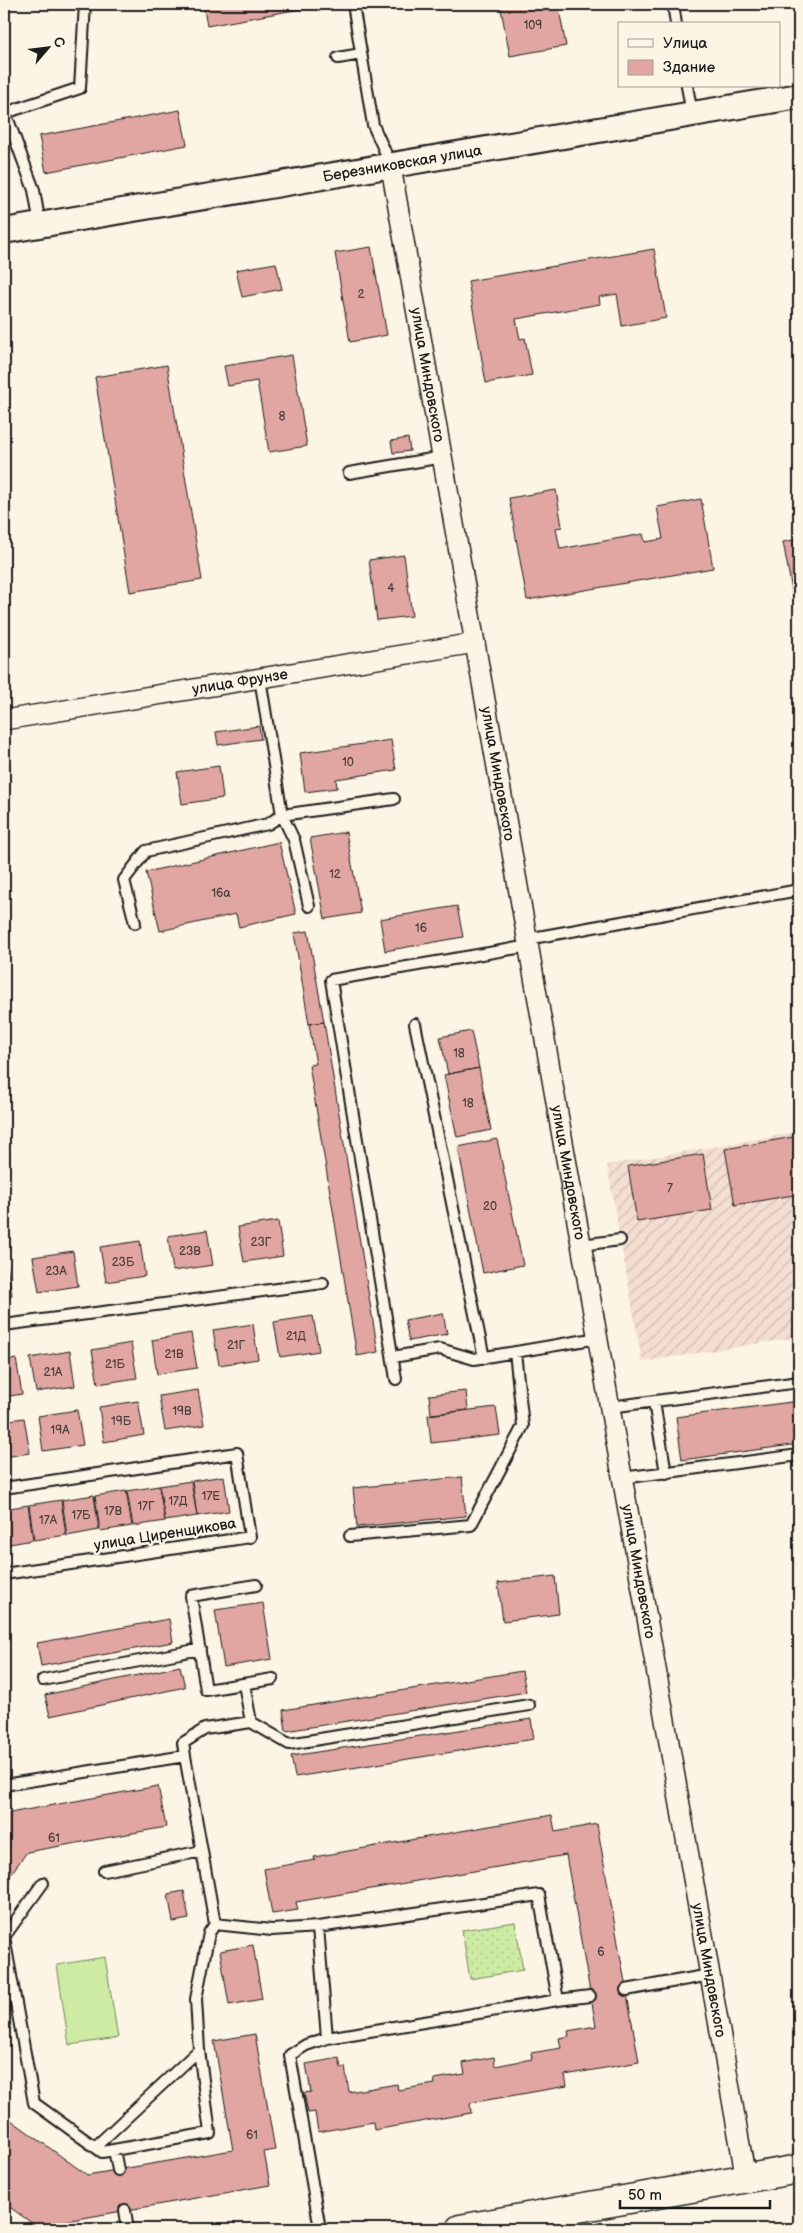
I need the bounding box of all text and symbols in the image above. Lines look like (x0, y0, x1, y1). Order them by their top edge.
house number: 109 (524, 18, 542, 33)
north arrow (22, 22, 72, 72)
legend (618, 22, 780, 88)
text: С (49, 34, 69, 51)
text: Улица (663, 34, 708, 53)
text: Здание (663, 58, 715, 77)
street label: Березниковская улица (321, 141, 483, 187)
house number: 2 (357, 287, 365, 302)
street label: улица Миндовского (406, 306, 448, 444)
house number: 8 (279, 409, 286, 424)
house number: 4 (387, 581, 395, 596)
street label: улица Фрунзе (191, 665, 289, 699)
street label: улица Миндовского (476, 705, 519, 843)
house number: 10 (342, 755, 354, 770)
house number: 12 (329, 867, 341, 882)
house number: 16а (211, 886, 231, 901)
house number: 16 (415, 921, 427, 936)
house number: 18 (453, 1046, 465, 1061)
house number: 18 (462, 1096, 474, 1111)
street label: улица Миндовского (547, 1104, 589, 1241)
house number: 7 (667, 1181, 673, 1196)
house number: 20 (483, 1199, 497, 1214)
house number: 23Г (251, 1235, 272, 1250)
house number: 23В (179, 1244, 201, 1259)
house number: 23Б (112, 1255, 135, 1270)
house number: 23А (45, 1264, 67, 1279)
house number: 21Д (286, 1329, 307, 1344)
house number: 21Г (227, 1338, 245, 1353)
house number: 21В (164, 1347, 184, 1362)
house number: 21Б (105, 1357, 126, 1372)
house number: 21А (44, 1365, 63, 1380)
house number: 19В (172, 1404, 192, 1419)
house number: 19Б (111, 1414, 132, 1429)
house number: 19А (51, 1423, 70, 1438)
house number: 17Е (202, 1489, 220, 1504)
house number: 17Д (168, 1494, 188, 1509)
house number: 17Г (137, 1499, 155, 1514)
street label: улица Миндовского (617, 1503, 659, 1640)
house number: 17В (104, 1504, 122, 1519)
house number: 17Б (72, 1508, 91, 1523)
house number: 17А (39, 1513, 58, 1528)
street label: улица Циренщикова (93, 1514, 238, 1555)
house number: 61 (48, 1831, 60, 1846)
street label: улица Миндовского (687, 1902, 730, 2039)
house number: 6 (597, 1945, 605, 1960)
house number: 61 (246, 2128, 258, 2143)
scale bar (620, 2178, 770, 2210)
text: 50 m (628, 2186, 662, 2205)

